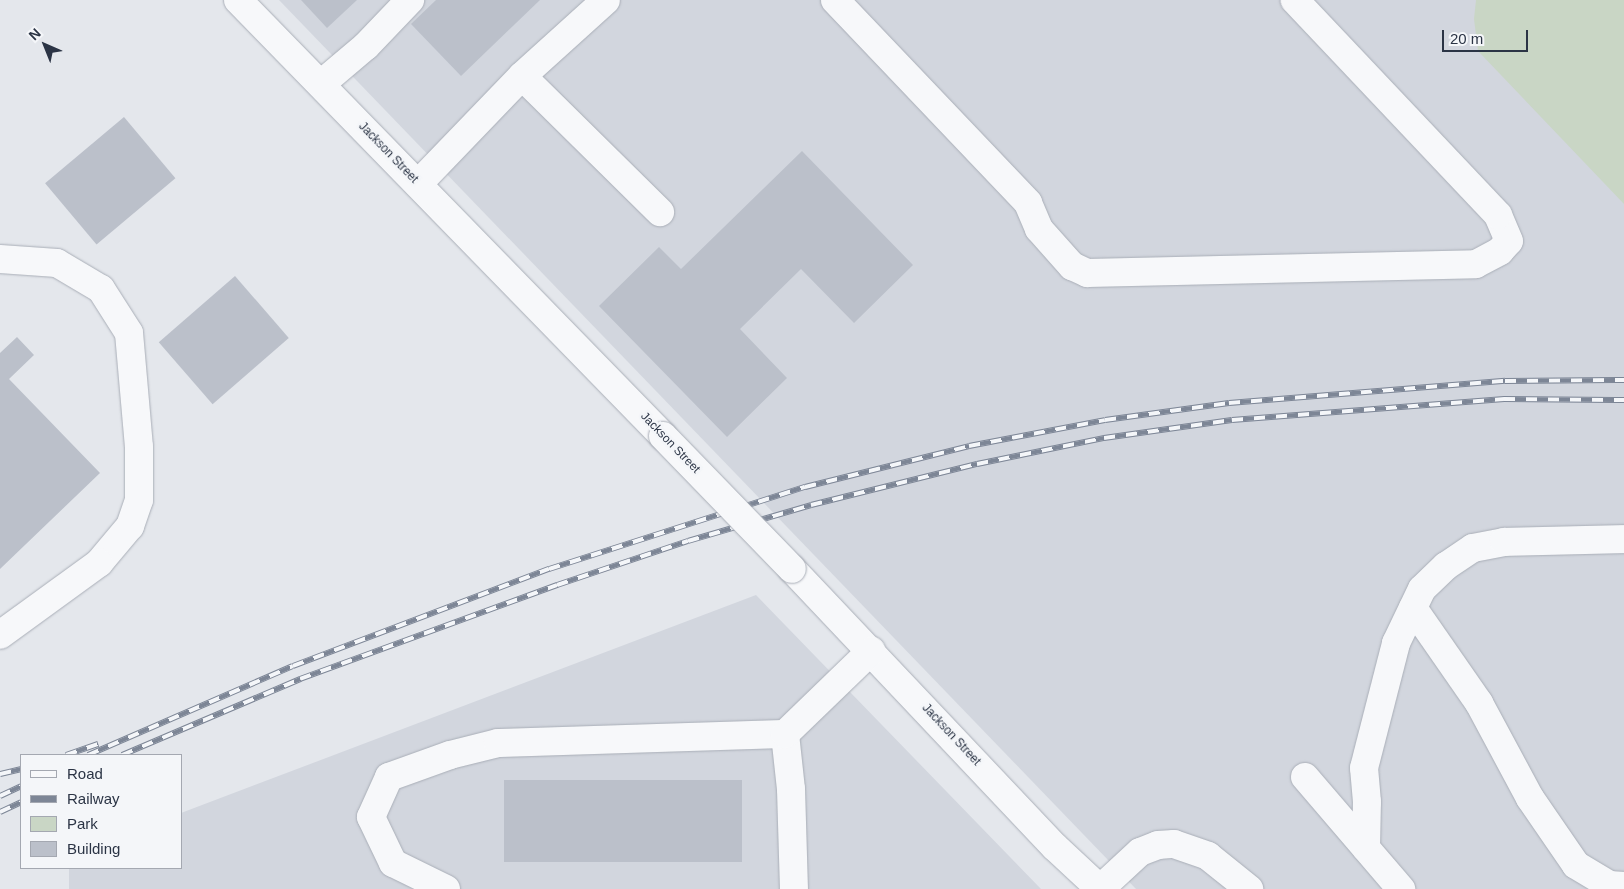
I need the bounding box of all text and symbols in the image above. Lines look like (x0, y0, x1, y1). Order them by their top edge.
north arrow (20, 20, 70, 70)
scale bar (1444, 20, 1530, 52)
text: N (25, 25, 44, 43)
text: 20 m (1450, 30, 1483, 47)
street label: Jackson Street (355, 119, 421, 187)
street label: Jackson Street (637, 409, 703, 477)
street label: Jackson Street (919, 701, 983, 769)
legend (20, 754, 182, 869)
text: Road (67, 765, 103, 782)
text: Railway (67, 790, 120, 807)
text: Park (67, 815, 98, 832)
text: Building (67, 840, 120, 857)

